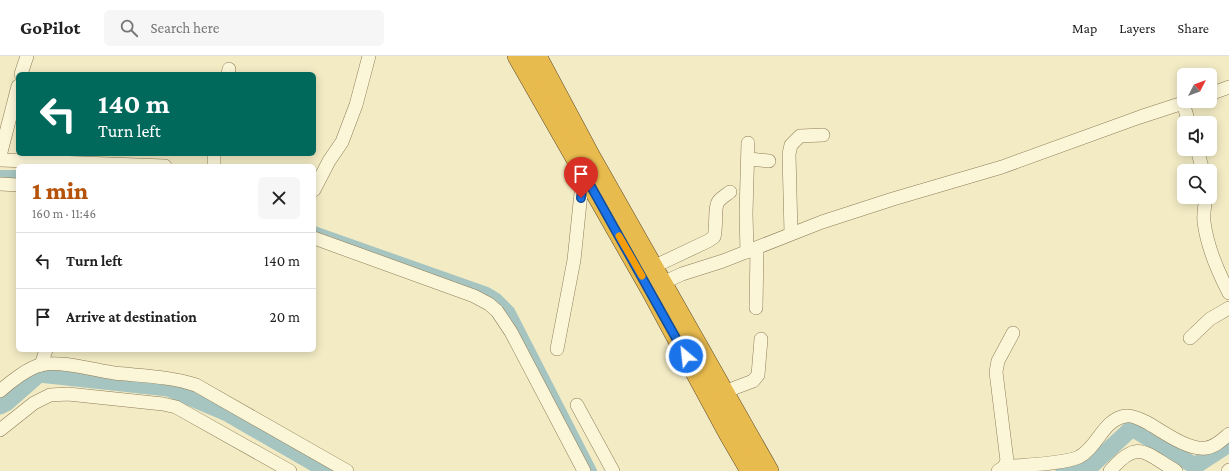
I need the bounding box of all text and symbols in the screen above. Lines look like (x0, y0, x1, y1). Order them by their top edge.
search box (104, 10, 384, 46)
text: GoPilot (20, 17, 80, 38)
icon: search (118, 17, 140, 39)
text: Search here (150, 20, 219, 36)
text: Map (1072, 20, 1097, 36)
text: Layers (1119, 20, 1156, 36)
text: Share (1178, 20, 1209, 36)
north arrow (1177, 68, 1217, 108)
map controls (1177, 68, 1217, 204)
icon: left (32, 88, 84, 140)
text: 140 m (98, 88, 170, 119)
button: sound (1177, 116, 1217, 156)
text: Turn left (98, 121, 161, 141)
pin (564, 157, 598, 198)
icon: arrive (570, 163, 592, 185)
button: search (1177, 164, 1217, 204)
text: 1 min (32, 177, 88, 204)
button: close (258, 177, 300, 219)
text: 160 m · 11:46 (32, 206, 96, 221)
icon: left (32, 250, 54, 272)
text: Turn left (66, 253, 122, 269)
text: 140 m (264, 253, 300, 269)
icon: arrive (32, 306, 54, 328)
text: Arrive at destination (66, 309, 197, 325)
text: 20 m (270, 309, 300, 325)
position arrow (665, 335, 707, 377)

